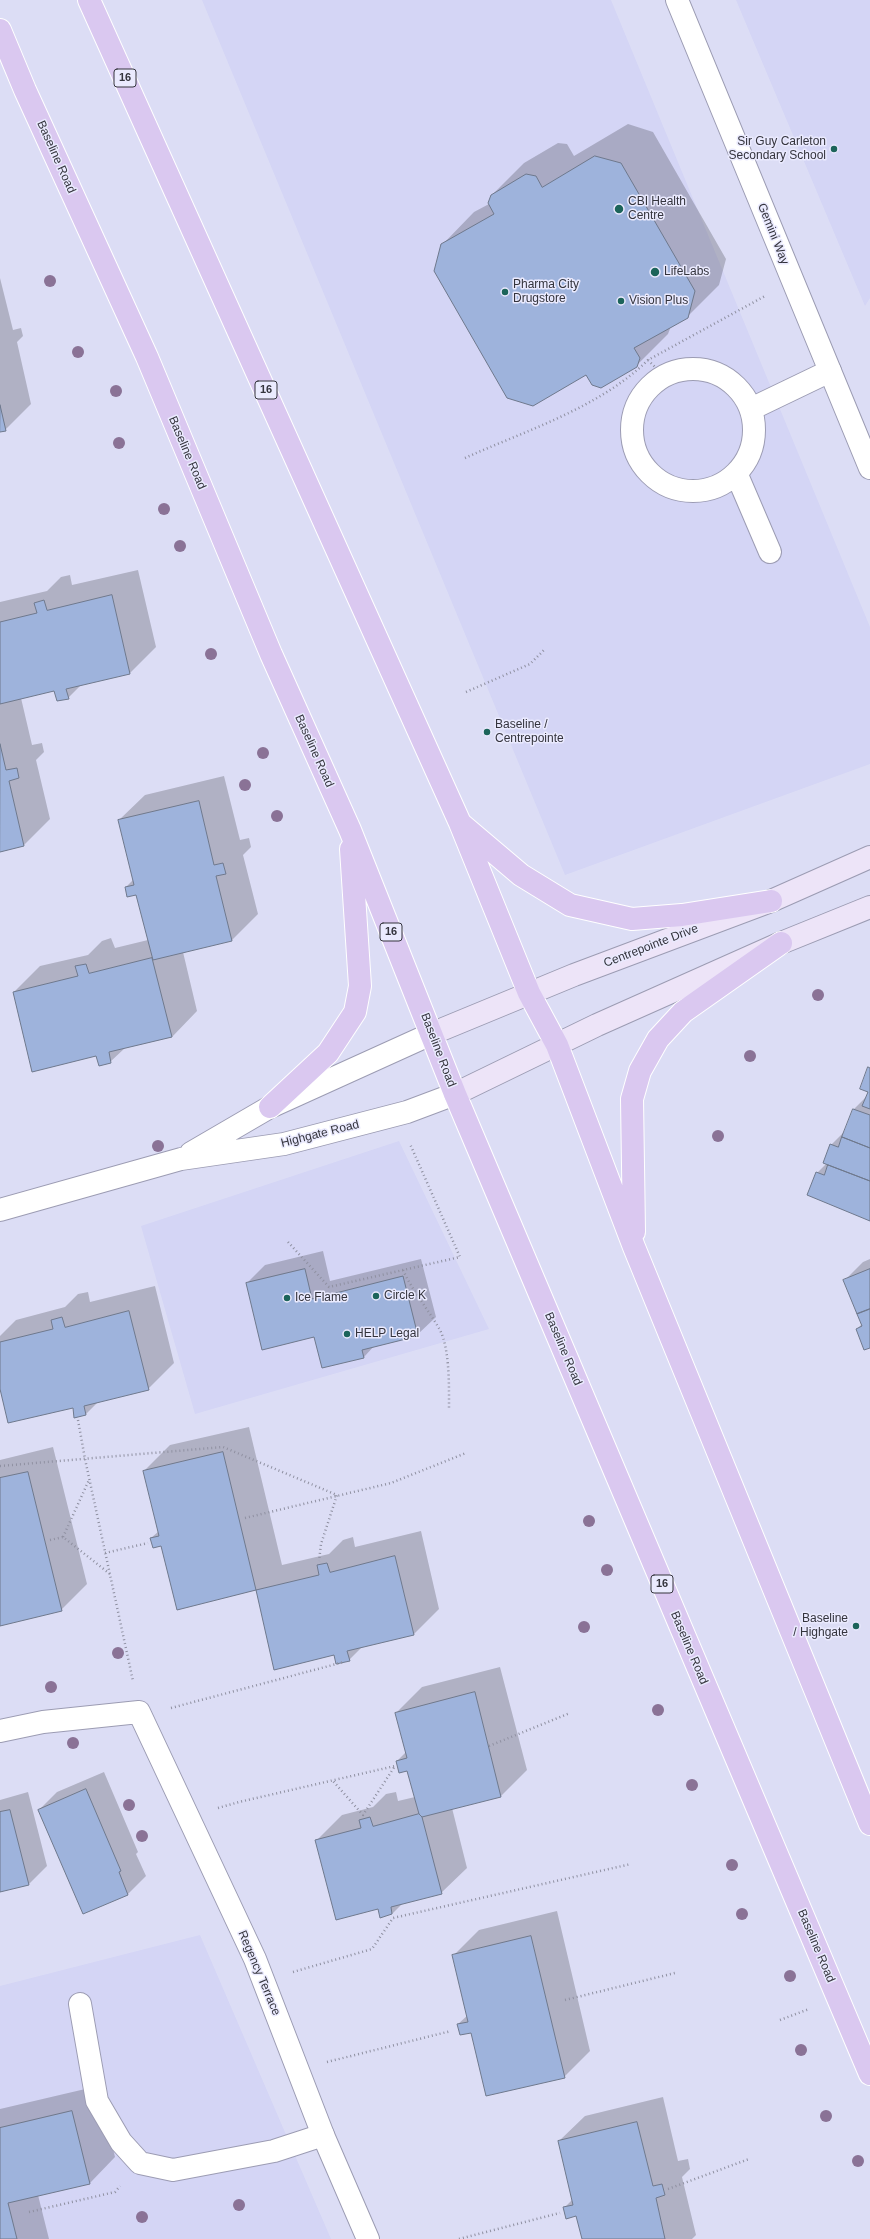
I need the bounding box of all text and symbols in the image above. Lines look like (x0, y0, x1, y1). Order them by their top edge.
road number: 16 (114, 69, 136, 87)
street label: Baseline Road (34, 118, 78, 196)
place label: Sir Guy Carleton Secondary School (729, 135, 826, 163)
marker: Sir Guy Carleton Secondary School (829, 144, 839, 154)
place label: CBI Health Centre (628, 195, 686, 223)
street label: Gemini Way (754, 201, 792, 267)
marker: CBI Health Centre (613, 203, 625, 215)
place label: LifeLabs (664, 265, 709, 279)
marker: LifeLabs (649, 266, 661, 278)
place label: Pharma City Drugstore (513, 278, 579, 306)
marker: Pharma City Drugstore (500, 287, 510, 297)
place label: Vision Plus (629, 294, 688, 308)
marker: Vision Plus (616, 296, 626, 306)
road number: 16 (255, 381, 277, 399)
street label: Baseline Road (165, 414, 209, 492)
street label: Baseline Road (292, 712, 336, 790)
place label: Baseline / Centrepointe (495, 718, 564, 746)
marker: Baseline / Centrepointe (482, 727, 492, 737)
street label: Centrepointe Drive (602, 921, 700, 971)
road number: 16 (380, 923, 402, 941)
street label: Baseline Road (417, 1011, 459, 1089)
street label: Highgate Road (279, 1117, 361, 1151)
place label: Circle K (384, 1289, 426, 1303)
place label: Ice Flame (295, 1291, 348, 1305)
marker: Circle K (371, 1291, 381, 1301)
marker: Ice Flame (282, 1293, 292, 1303)
street label: Baseline Road (541, 1310, 585, 1388)
place label: HELP Legal (355, 1327, 419, 1341)
marker: HELP Legal (342, 1329, 352, 1339)
road number: 16 (651, 1575, 673, 1593)
street label: Baseline Road (667, 1609, 711, 1687)
place label: Baseline / Highgate (793, 1612, 848, 1640)
marker: Baseline / Highgate (851, 1621, 861, 1631)
street label: Baseline Road (794, 1907, 838, 1985)
street label: Regency Terrace (235, 1928, 283, 2018)

